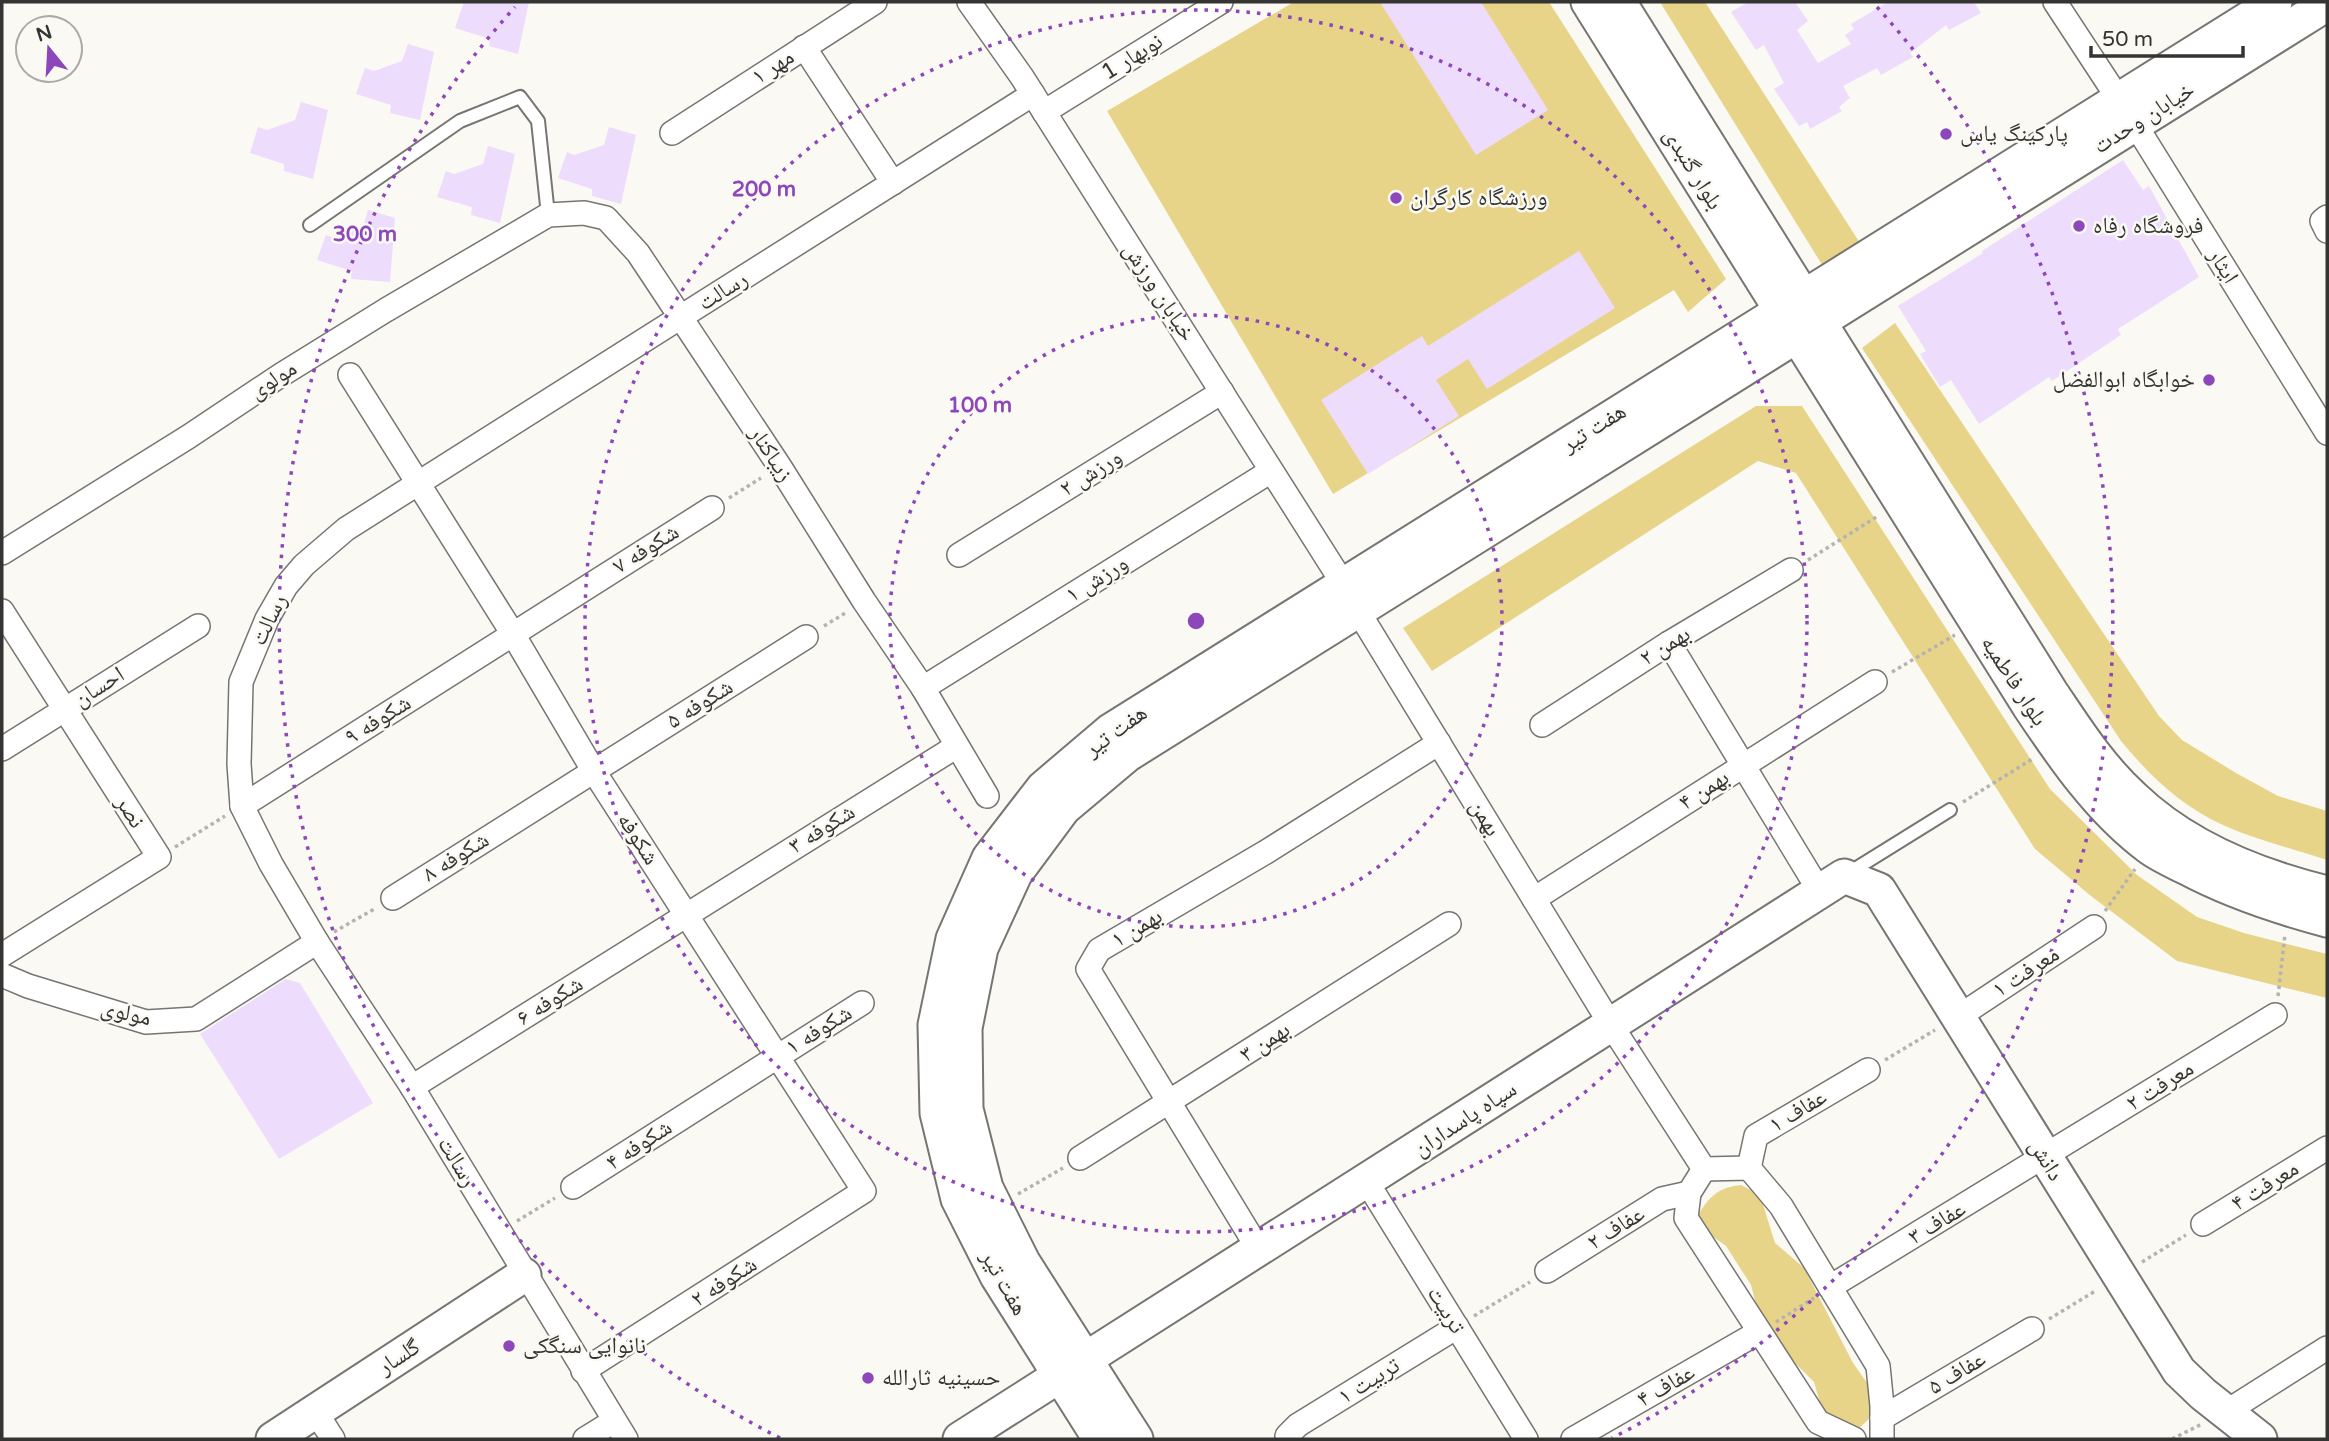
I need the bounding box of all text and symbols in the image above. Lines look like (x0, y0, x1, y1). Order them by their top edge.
north arrow (14, 14, 84, 84)
scale bar (2091, 14, 2243, 58)
text: N (33, 21, 55, 47)
street label: نوبهار 1 (1096, 27, 1168, 87)
text: 50 m (2102, 27, 2153, 52)
street label: مهر ۱ (747, 43, 799, 91)
street label: خیابان وحدت (2088, 76, 2200, 160)
place label: پارکینگ یاس (1960, 120, 2068, 148)
street label: بلوار گنبدی (1657, 123, 1729, 215)
marker: پارکینگ یاس (1938, 126, 1954, 142)
text: 200 m (732, 177, 796, 202)
place label: ورزشگاه کارگران (1410, 184, 1547, 212)
marker: ورزشگاه کارگران (1388, 190, 1404, 206)
place label: فروشگاه رفاه (2093, 212, 2203, 240)
marker: فروشگاه رفاه (2071, 218, 2087, 234)
text: 300 m (333, 222, 397, 247)
street label: خیابان ورزش (1117, 237, 1201, 347)
street label: ایثار (2201, 242, 2245, 289)
street label: رسالت (693, 265, 753, 317)
street label: مولوی (244, 354, 302, 406)
place label: خوابگاه ابوالفضل (2053, 366, 2195, 394)
marker: خوابگاه ابوالفضل (2201, 372, 2217, 388)
text: 100 m (948, 393, 1012, 418)
street label: هفت تیر (1556, 397, 1631, 459)
street label: زیباکنار (742, 420, 799, 487)
street label: ورزش ۲ (1055, 443, 1127, 503)
street label: شکوفه ۷ (608, 518, 684, 580)
street label: ورزش ۱ (1061, 549, 1133, 609)
street label: رسالت (245, 590, 293, 650)
centre of rings (1184, 609, 1208, 633)
street label: بهمن ۲ (1635, 620, 1695, 672)
street label: بلوار فاطمیه (1975, 631, 2053, 731)
street label: احسان (68, 661, 130, 713)
street label: شکوفه ۵ (662, 673, 738, 735)
street label: شکوفه ۹ (340, 689, 416, 751)
street label: هفت تیر (1078, 699, 1153, 764)
street label: بهمن ۴ (1674, 763, 1734, 817)
street label: نصر (109, 789, 151, 834)
street label: بهمن (1463, 794, 1507, 842)
street label: شکوفه ۳ (784, 798, 860, 860)
street label: شکوفه (611, 808, 665, 870)
street label: شکوفه ۸ (418, 826, 494, 888)
street label: بهمن ۱ (1106, 902, 1168, 954)
street label: معرفت ۱ (1987, 940, 2065, 1004)
street label: شکوفه ۶ (512, 970, 588, 1032)
street label: مولوی (98, 994, 154, 1032)
street label: شکوفه ۱ (781, 999, 857, 1061)
street label: بهمن ۳ (1235, 1015, 1295, 1069)
street label: معرفت ۲ (2121, 1055, 2199, 1117)
street label: سپاه پاسداران (1408, 1075, 1522, 1163)
street label: عفاف ۱ (1764, 1083, 1832, 1139)
street label: شکوفه ۴ (601, 1113, 677, 1177)
street label: رسالت (431, 1132, 483, 1192)
street label: دانش (2022, 1134, 2070, 1186)
street label: معرفت ۴ (2226, 1155, 2304, 1217)
street label: عفاف ۳ (1903, 1195, 1971, 1251)
street label: عفاف ۲ (1582, 1199, 1650, 1256)
street label: هفت تیر (974, 1244, 1034, 1321)
street label: شکوفه ۲ (686, 1250, 762, 1314)
street label: تربیت (1421, 1281, 1471, 1339)
place label: نانوایی سنگکی (523, 1332, 646, 1360)
street label: گلسار (372, 1333, 426, 1382)
marker: نانوایی سنگکی (501, 1338, 517, 1354)
street label: عفاف ۵ (1923, 1345, 1991, 1401)
street label: تربیت ۱ (1333, 1351, 1405, 1411)
street label: عفاف ۴ (1632, 1358, 1700, 1414)
place label: حسینیه ثارالله (882, 1364, 1001, 1392)
marker: حسینیه ثارالله (860, 1370, 876, 1386)

